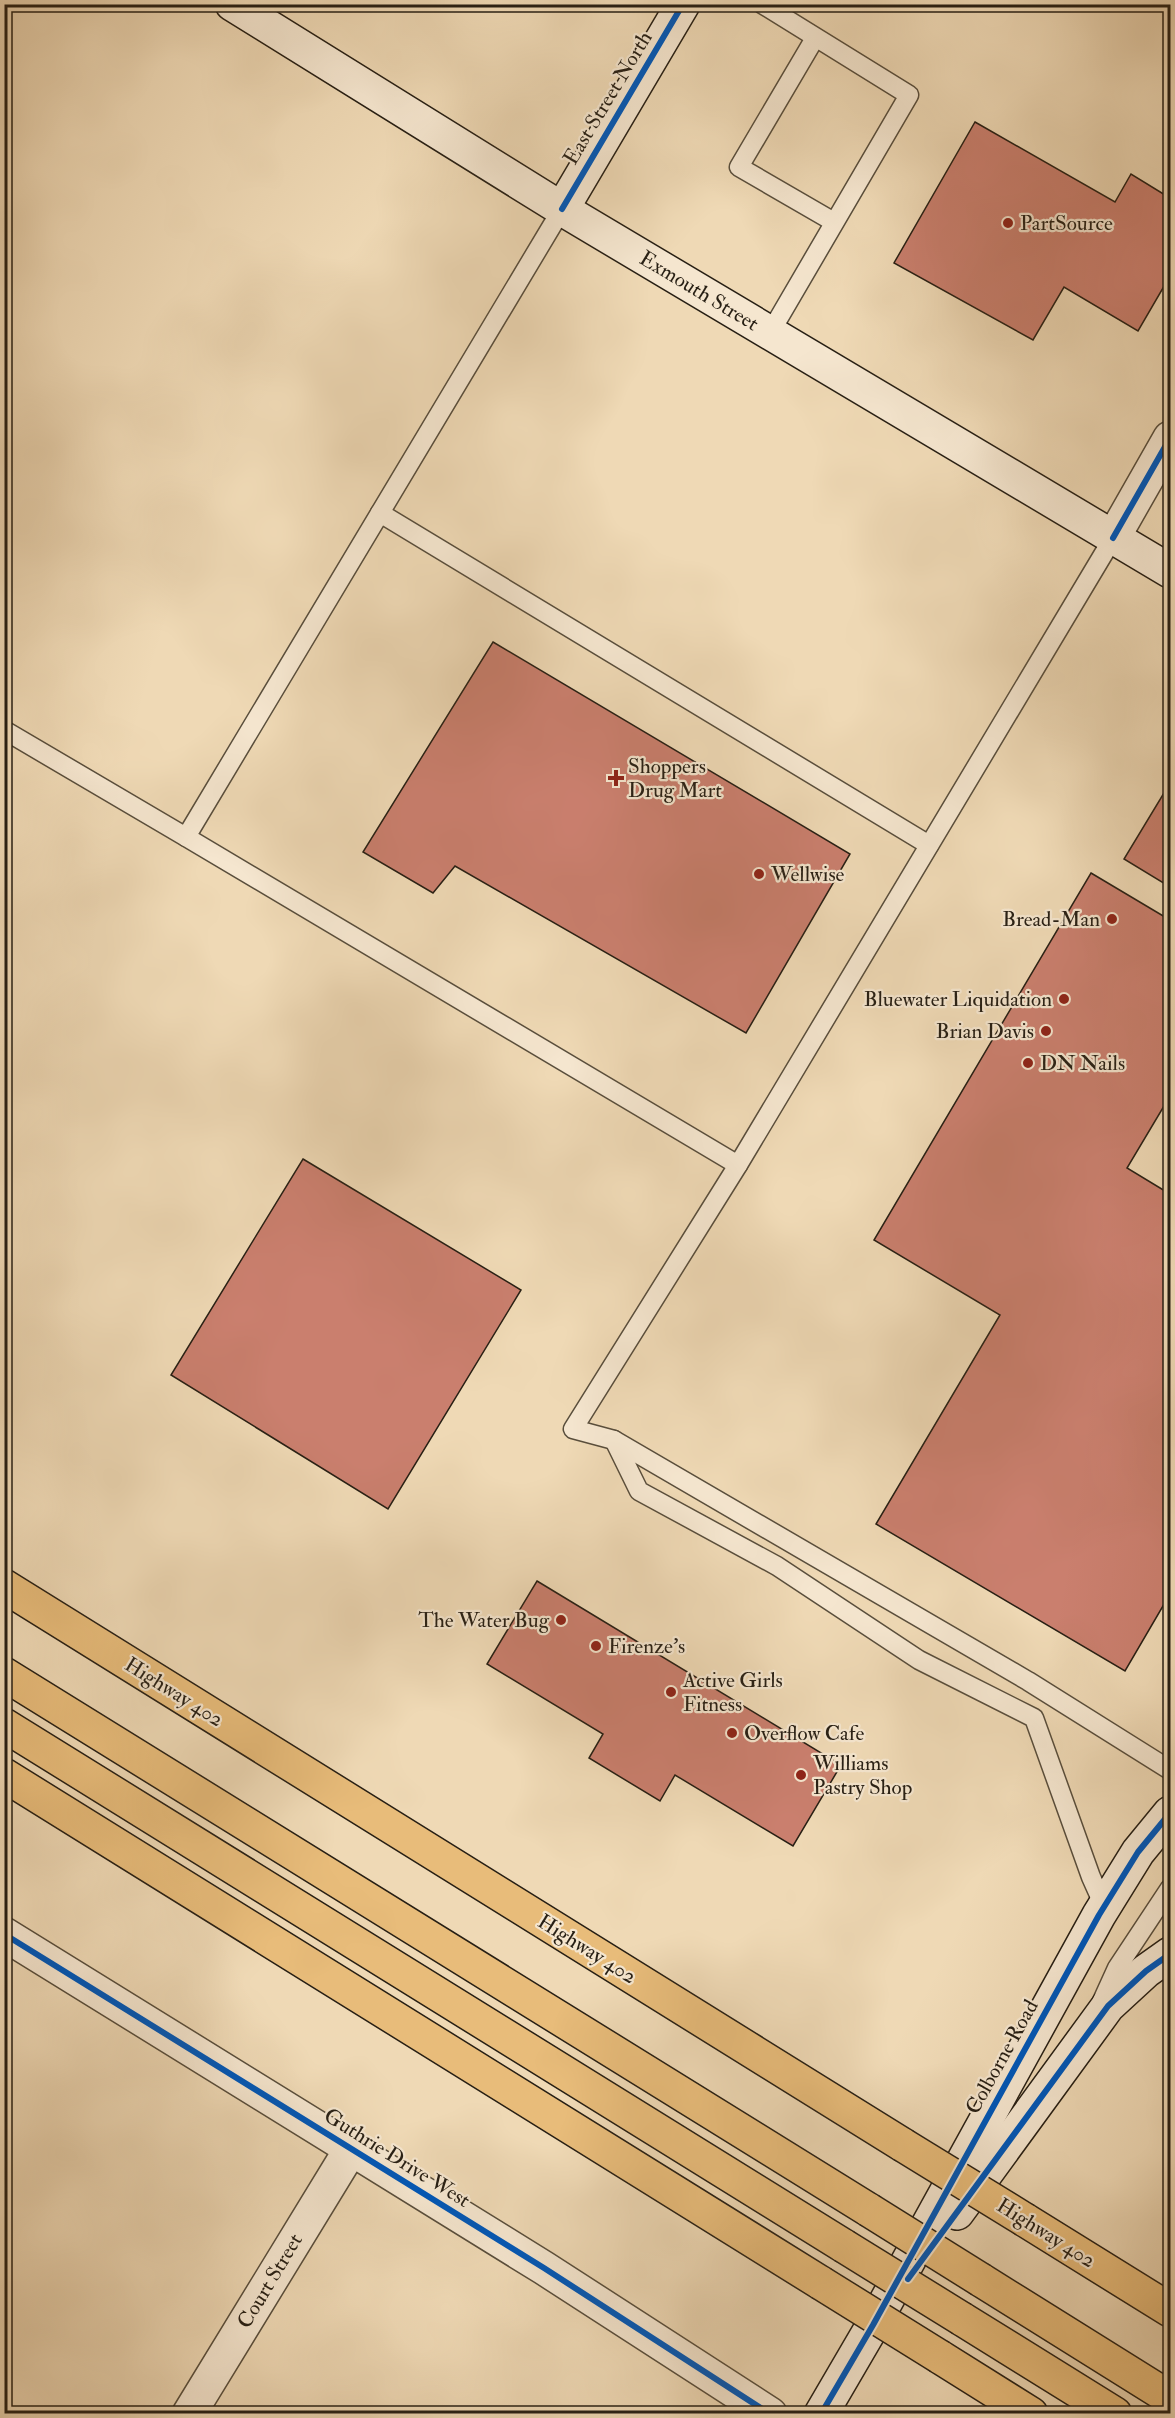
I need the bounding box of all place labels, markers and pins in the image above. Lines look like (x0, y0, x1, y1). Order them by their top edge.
place label: PartSource (1020, 210, 1113, 237)
marker: PartSource (1001, 216, 1015, 230)
place label: Shoppers Drug Mart (628, 753, 722, 804)
marker: Shoppers Drug Mart (609, 771, 623, 785)
place label: Wellwise (770, 861, 845, 888)
marker: Wellwise (752, 867, 766, 881)
place label: Bread-Man (1002, 906, 1100, 933)
marker: Bread-Man (1105, 912, 1119, 926)
place label: Bluewater Liquidation (864, 986, 1052, 1013)
marker: Bluewater Liquidation (1057, 992, 1071, 1006)
place label: Brian Davis (936, 1018, 1034, 1045)
marker: Brian Davis (1039, 1024, 1053, 1038)
place label: DN Nails (1040, 1050, 1125, 1077)
marker: DN Nails (1021, 1056, 1035, 1070)
place label: The Water Bug (418, 1607, 550, 1634)
marker: The Water Bug (554, 1613, 568, 1627)
place label: Firenze's (608, 1633, 685, 1660)
marker: Firenze's (589, 1639, 603, 1653)
place label: Active Girls Fitness (682, 1667, 783, 1718)
marker: Active Girls Fitness (664, 1685, 678, 1699)
place label: Overflow Cafe (744, 1720, 864, 1747)
marker: Overflow Cafe (725, 1726, 739, 1740)
place label: Williams Pastry Shop (812, 1750, 912, 1801)
marker: Williams Pastry Shop (794, 1768, 808, 1782)

